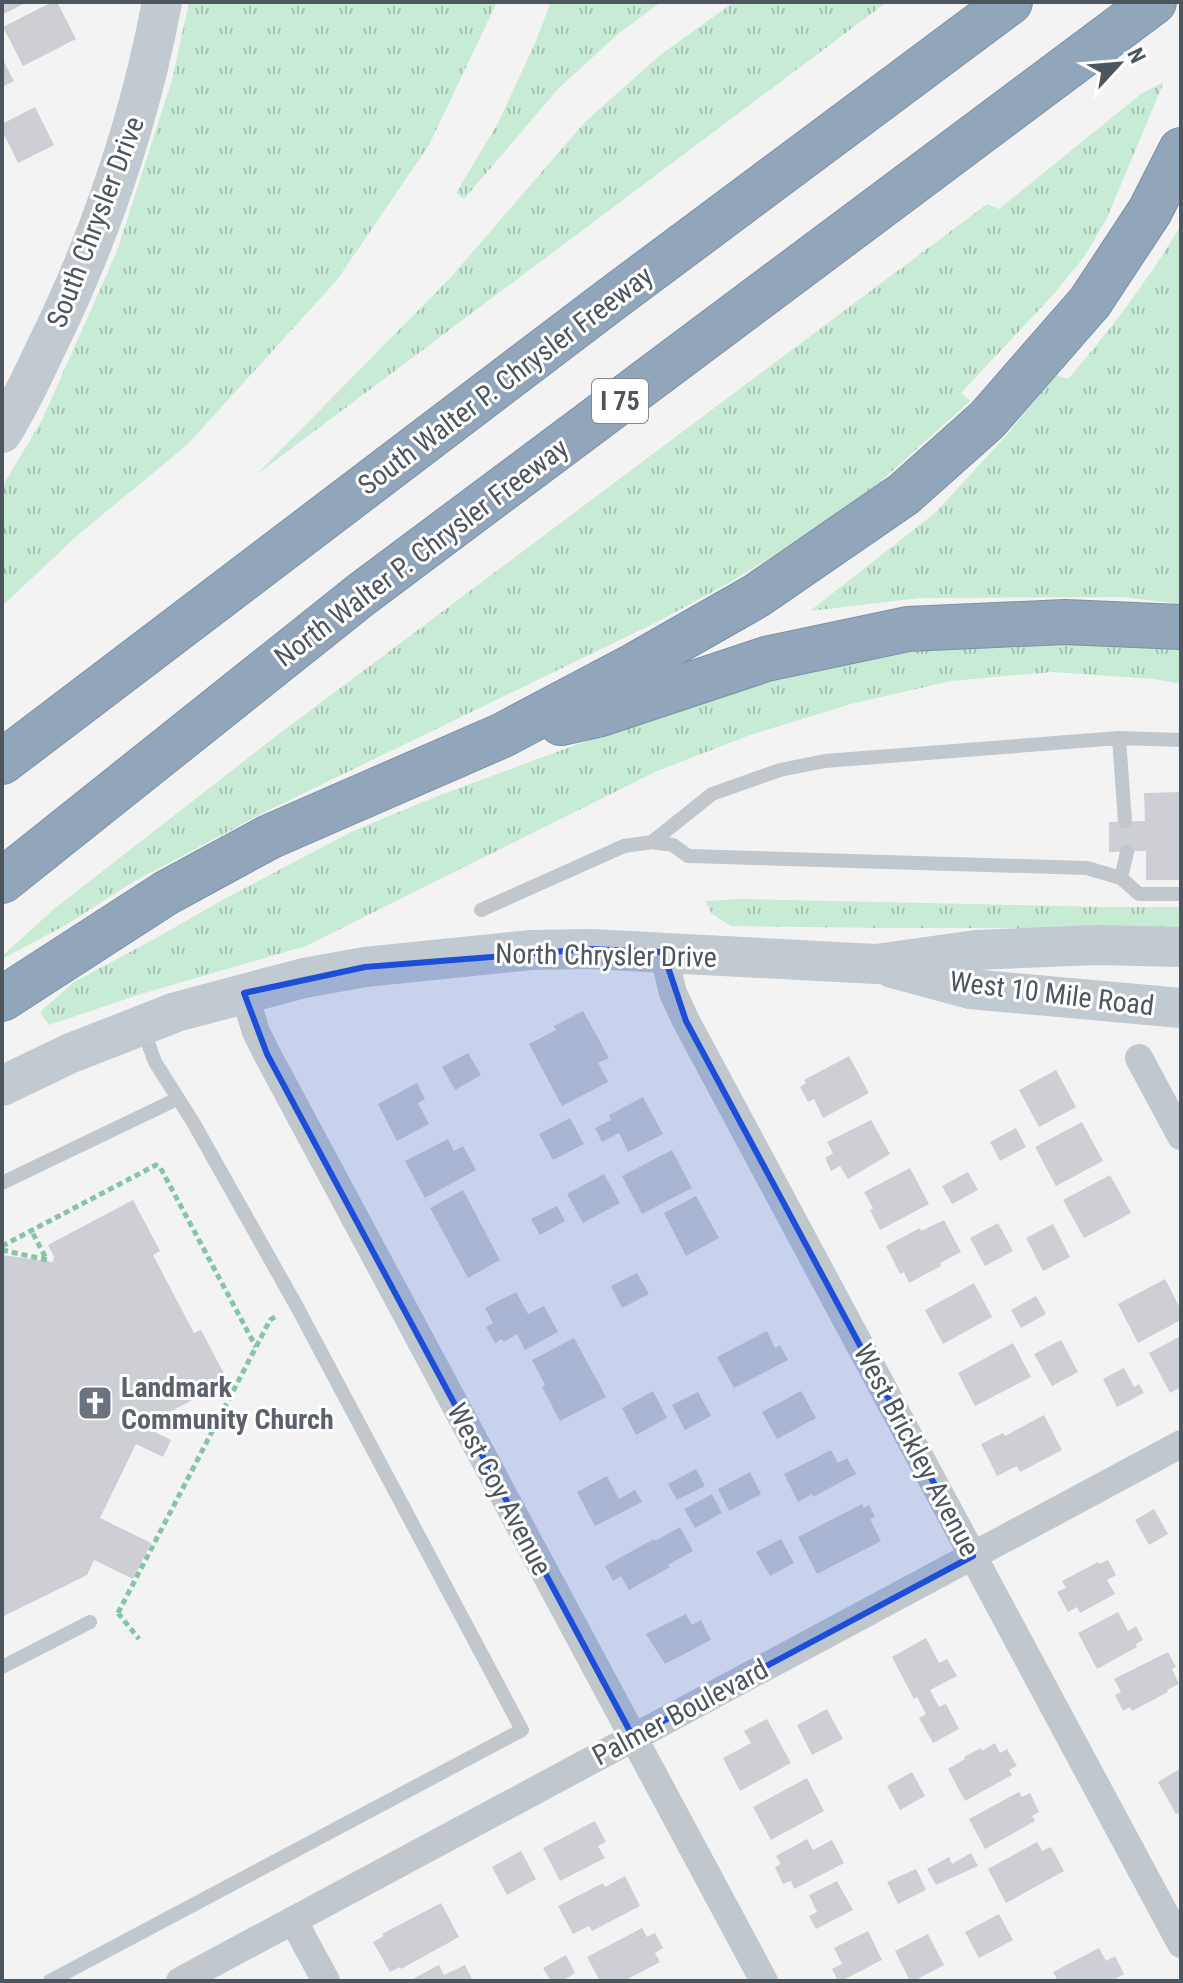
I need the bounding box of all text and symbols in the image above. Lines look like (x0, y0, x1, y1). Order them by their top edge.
north arrow (1079, 24, 1159, 104)
text: N (1122, 44, 1151, 67)
street label: South Chrysler Drive (40, 112, 151, 332)
street label: South Walter P. Chrysler Freeway (352, 259, 659, 502)
road number: I 75 (592, 379, 648, 423)
street label: North Walter P. Chrysler Freeway (268, 431, 575, 673)
street label: North Chrysler Drive (495, 937, 717, 974)
street label: West 10 Mile Road (948, 965, 1156, 1022)
street label: West Brickley Avenue (847, 1339, 986, 1562)
place label: Landmark Community Church (121, 1371, 334, 1436)
church icon: Landmark Community Church (76, 1384, 114, 1422)
street label: West Coy Avenue (440, 1398, 559, 1581)
street label: Palmer Boulevard (587, 1652, 774, 1773)

